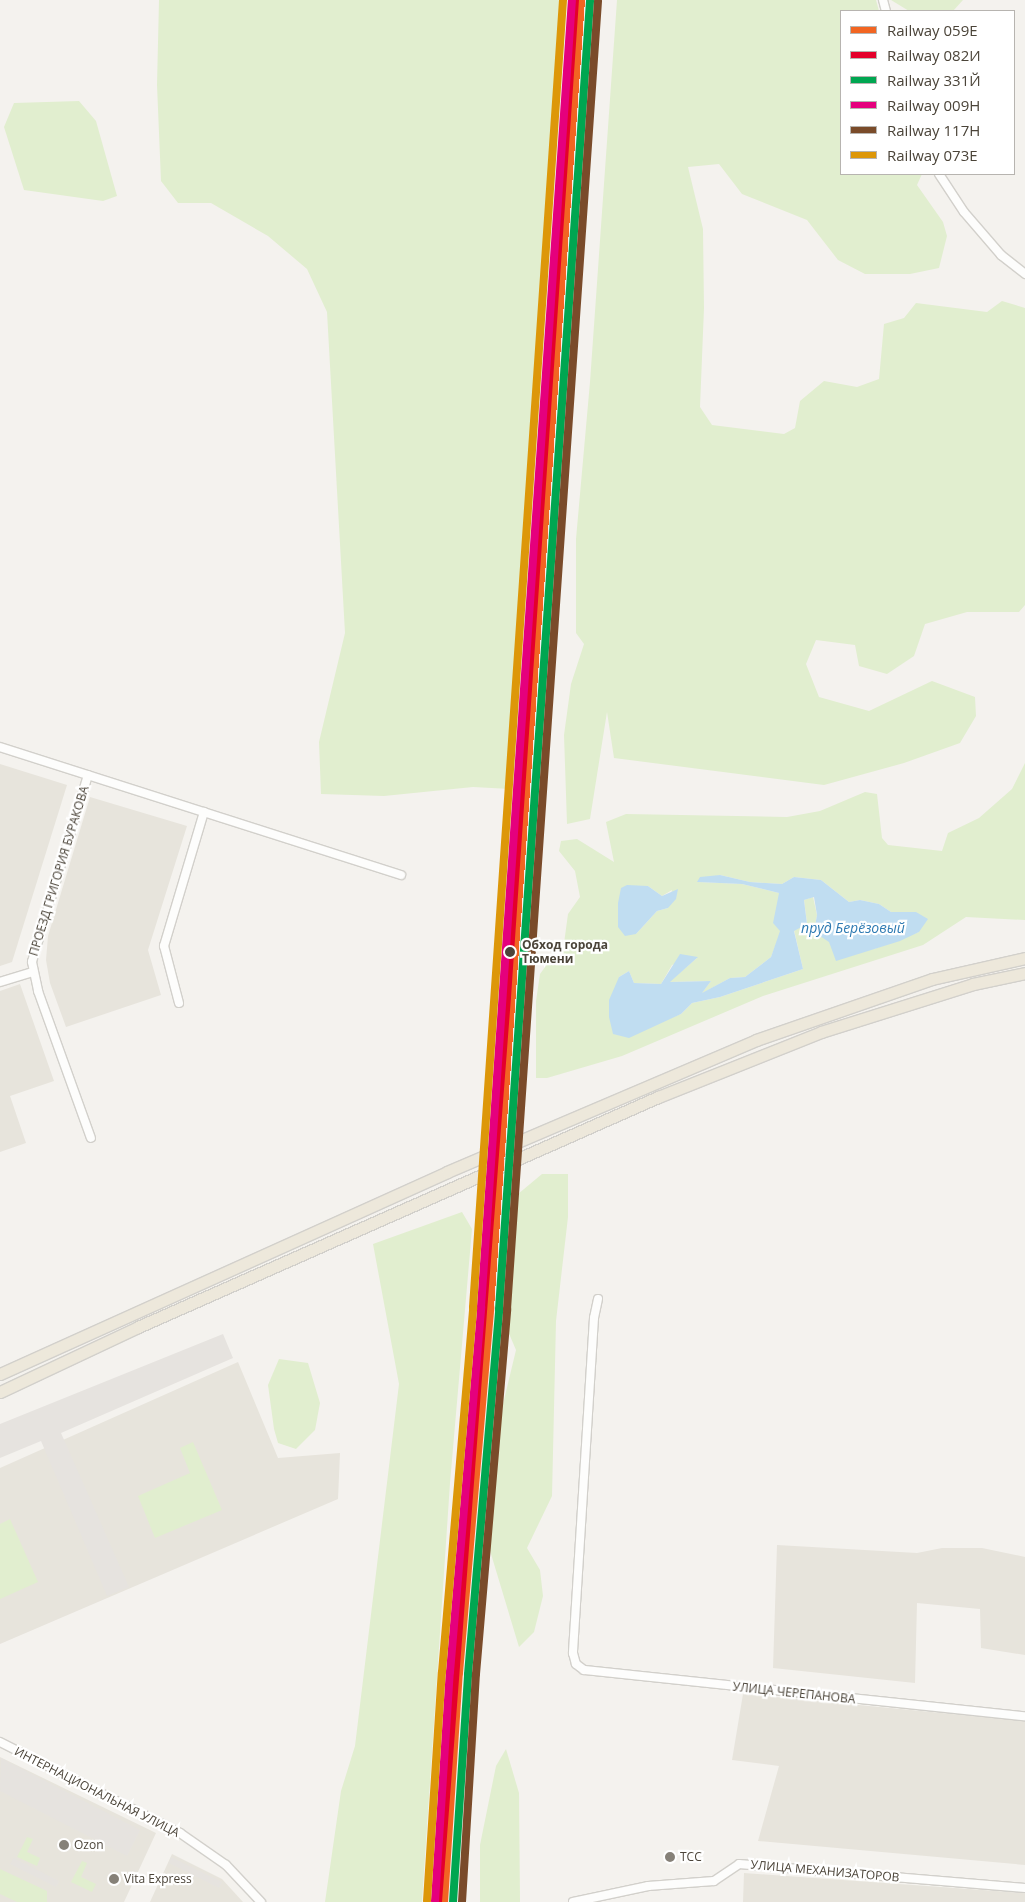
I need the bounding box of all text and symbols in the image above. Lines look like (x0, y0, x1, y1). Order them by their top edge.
legend (840, 10, 1015, 175)
text: Railway 059Е (887, 20, 978, 40)
text: Railway 082И (887, 45, 981, 65)
text: Railway 331Й (887, 70, 981, 90)
text: Railway 009Н (887, 95, 980, 115)
text: Railway 117Н (887, 120, 980, 140)
text: Railway 073Е (887, 145, 978, 165)
street label: ПРОЕЗД ГРИГОРИЯ БУРАКОВА (26, 784, 92, 958)
water label: пруд Берёзовый (801, 920, 905, 936)
place label: Обход города Тюмени (522, 938, 608, 966)
marker: Обход города Тюмени (501, 943, 519, 961)
street label: УЛИЦА ЧЕРЕПАНОВА (732, 1679, 856, 1707)
street label: ИНТЕРНАЦИОНАЛЬНАЯ УЛИЦА (12, 1744, 182, 1840)
place label: Ozon (74, 1838, 104, 1852)
marker: Ozon (58, 1839, 70, 1851)
place label: ТСС (680, 1850, 702, 1864)
marker: ТСС (664, 1851, 676, 1863)
street label: УЛИЦА МЕХАНИЗАТОРОВ (750, 1857, 900, 1885)
place label: Vita Express (124, 1872, 192, 1886)
marker: Vita Express (108, 1873, 120, 1885)

